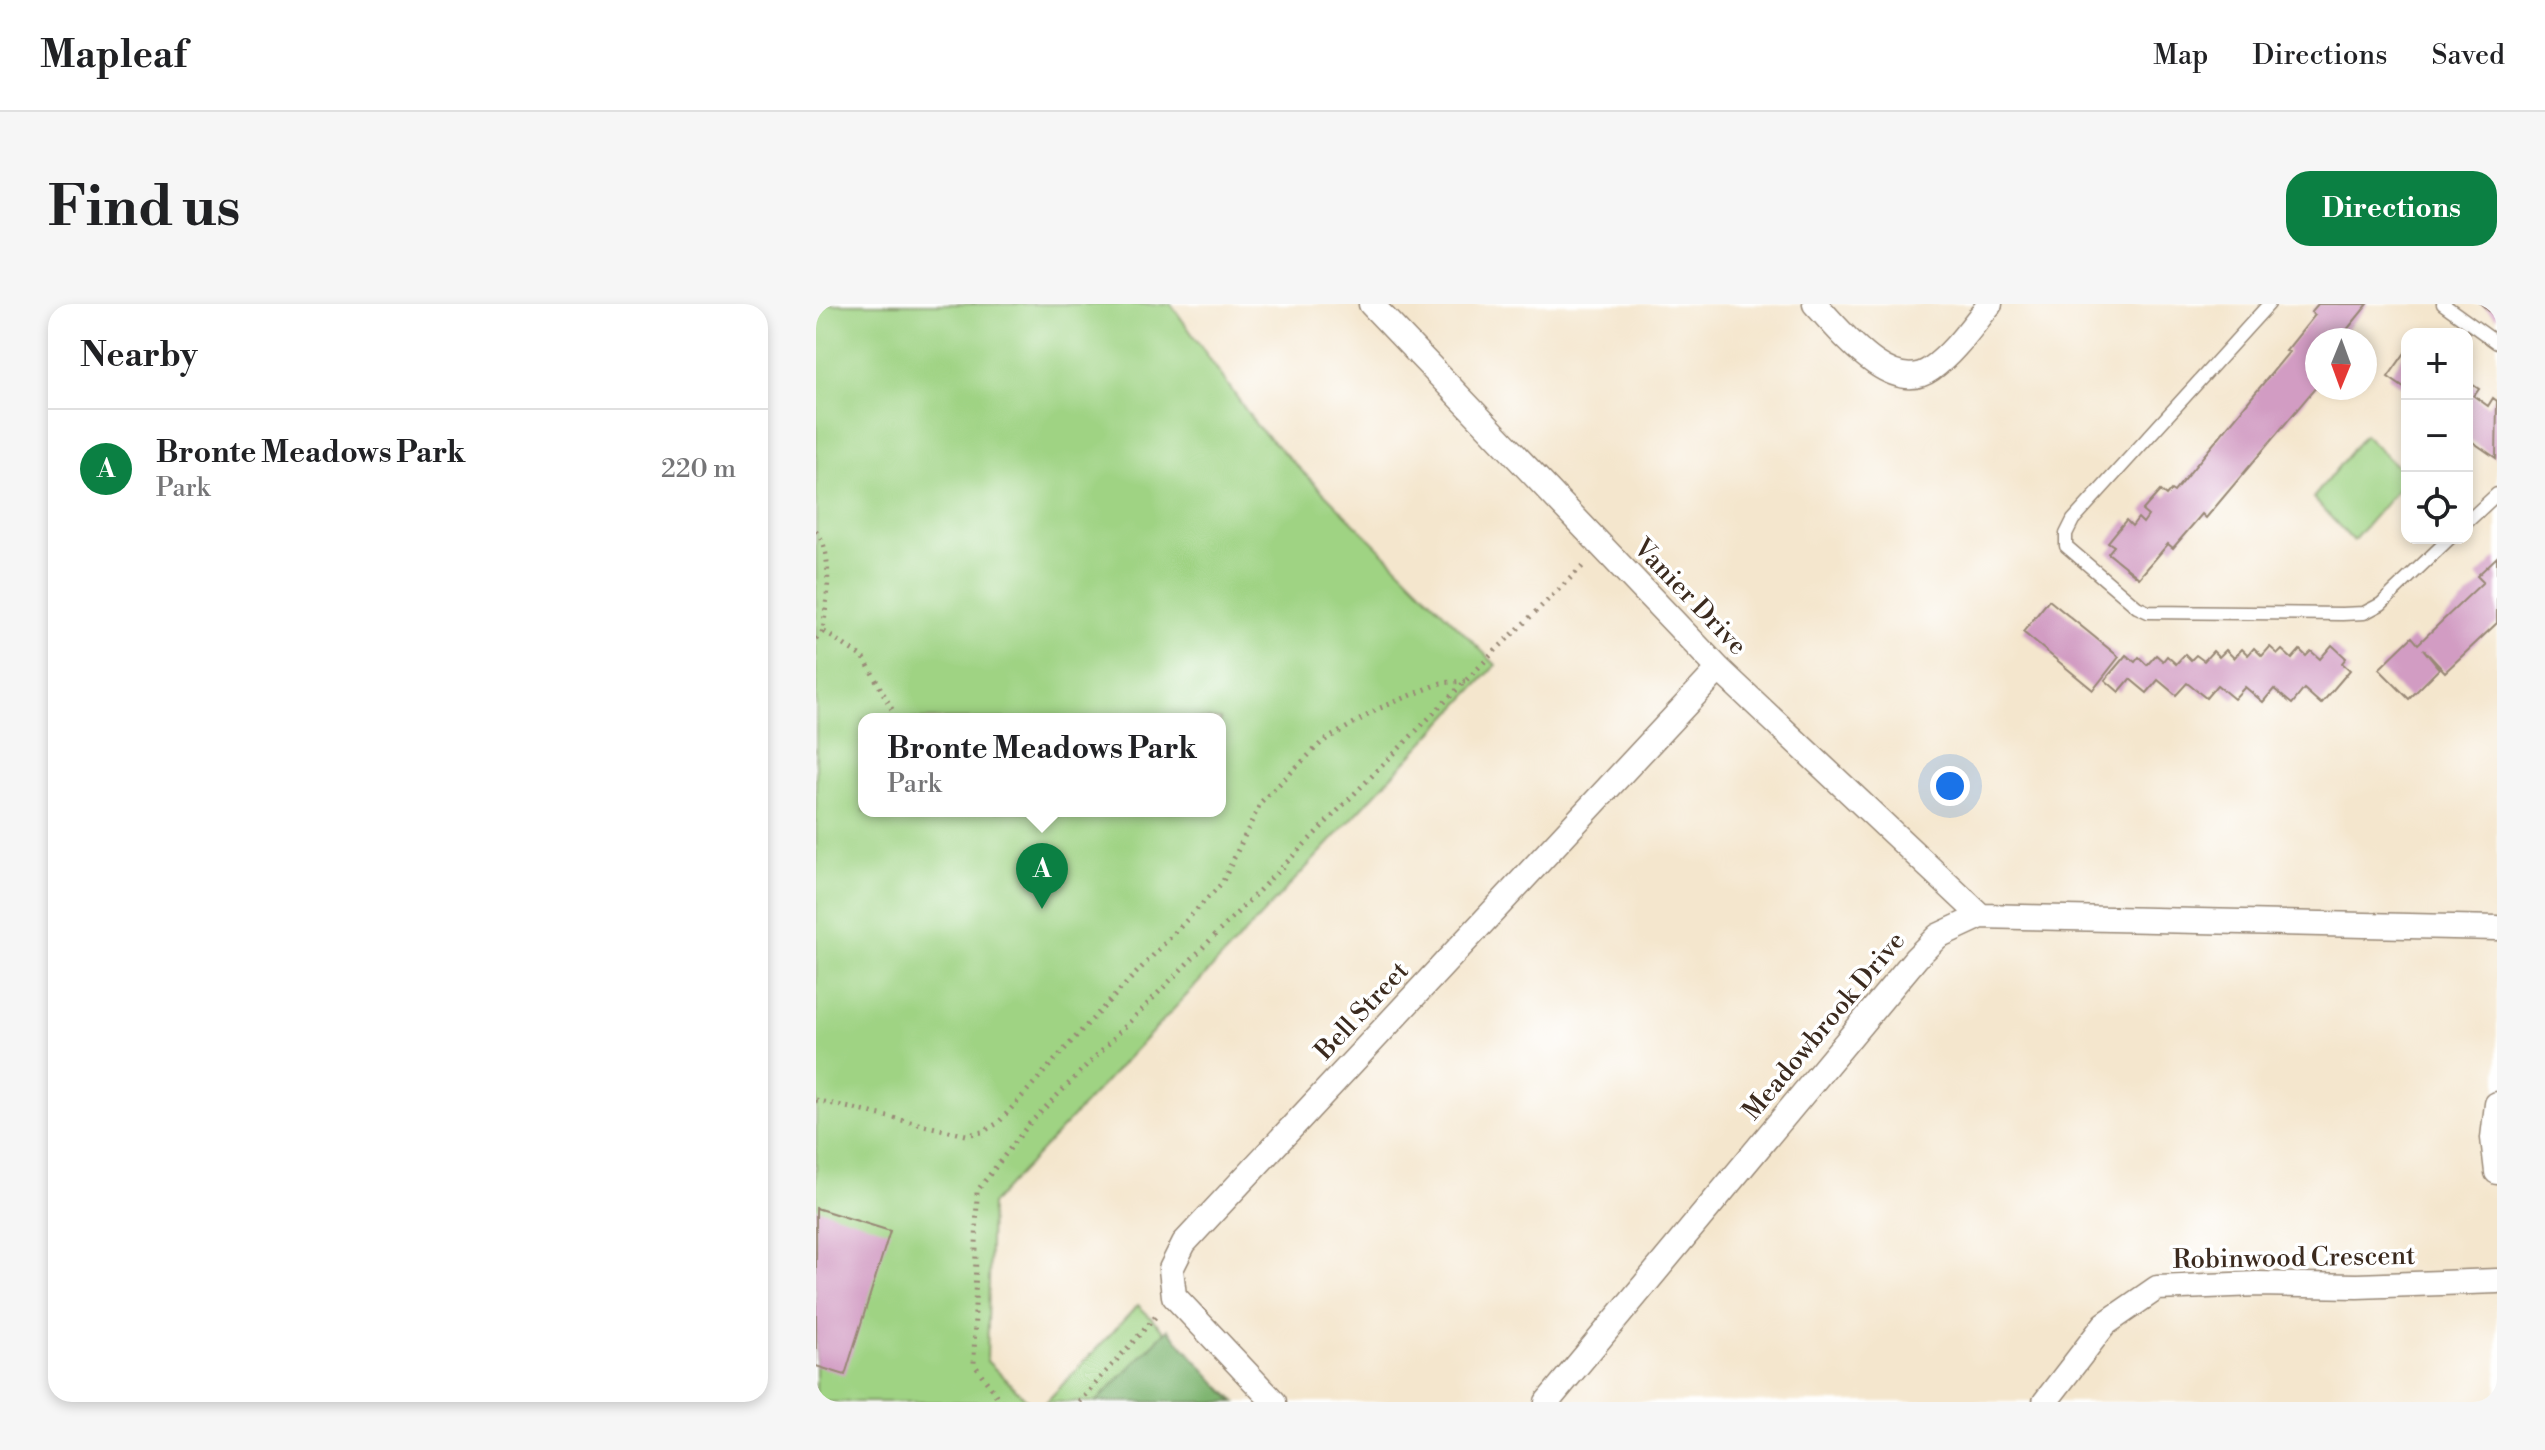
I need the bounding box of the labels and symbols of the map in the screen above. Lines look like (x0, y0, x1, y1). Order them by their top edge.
north arrow (2305, 328, 2377, 400)
street label: Vanier Drive (1626, 531, 1753, 662)
your location (1930, 766, 1970, 806)
pin: A (1016, 843, 1068, 909)
street label: Meadowbrook Drive (1736, 925, 1912, 1127)
street label: Bell Street (1308, 955, 1416, 1068)
street label: Robinwood Crescent (2172, 1240, 2416, 1276)

